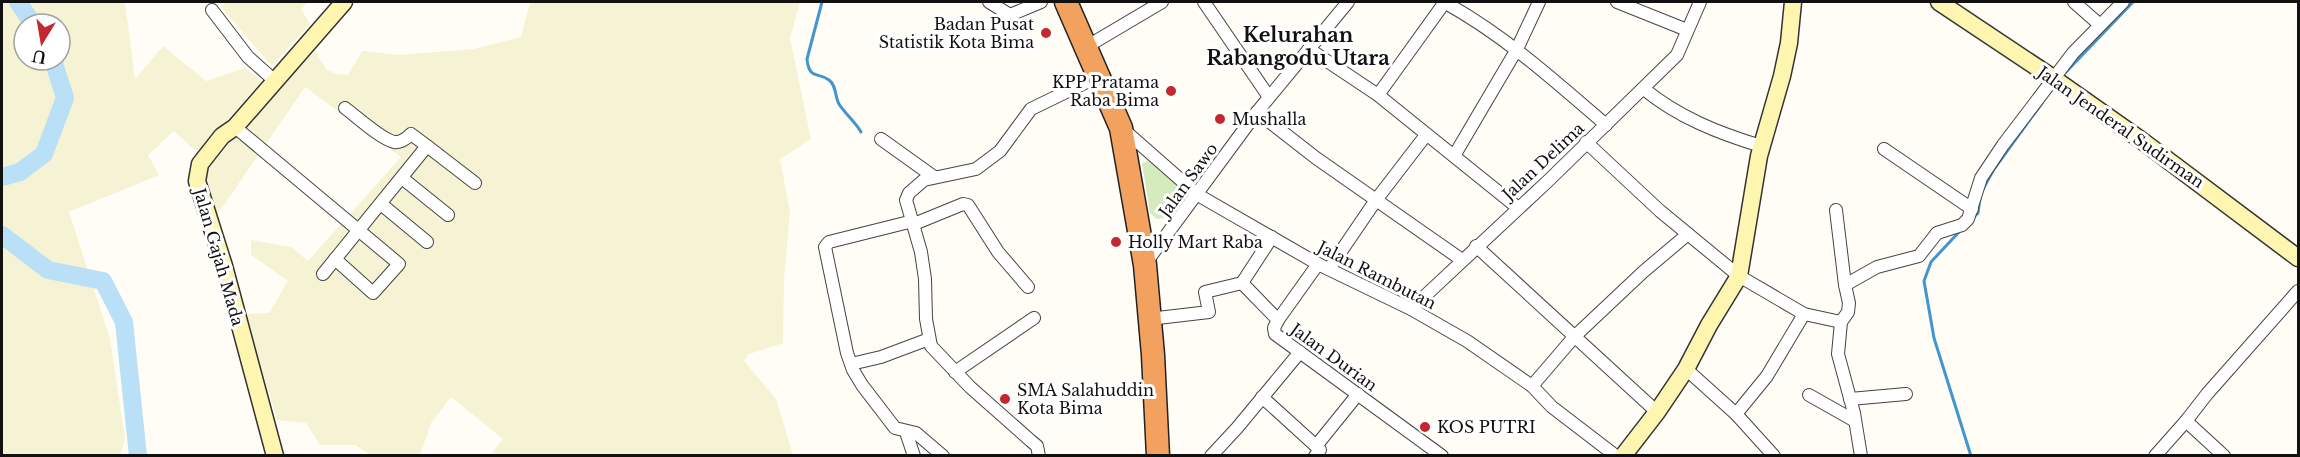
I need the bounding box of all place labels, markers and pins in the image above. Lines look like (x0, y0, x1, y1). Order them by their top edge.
place label: Badan Pusat Statistik Kota Bima (879, 14, 1034, 52)
marker: Badan Pusat Statistik Kota Bima (1039, 26, 1053, 40)
place label: KPP Pratama Raba Bima (1052, 72, 1159, 110)
marker: KPP Pratama Raba Bima (1164, 84, 1178, 98)
place label: Mushalla (1232, 109, 1306, 129)
marker: Mushalla (1213, 112, 1227, 126)
place label: Holly Mart Raba (1128, 232, 1263, 252)
marker: Holly Mart Raba (1109, 235, 1123, 249)
place label: SMA Salahuddin Kota Bima (1017, 380, 1154, 418)
marker: SMA Salahuddin Kota Bima (998, 392, 1012, 406)
place label: KOS PUTRI (1437, 417, 1536, 437)
marker: KOS PUTRI (1418, 420, 1432, 434)

